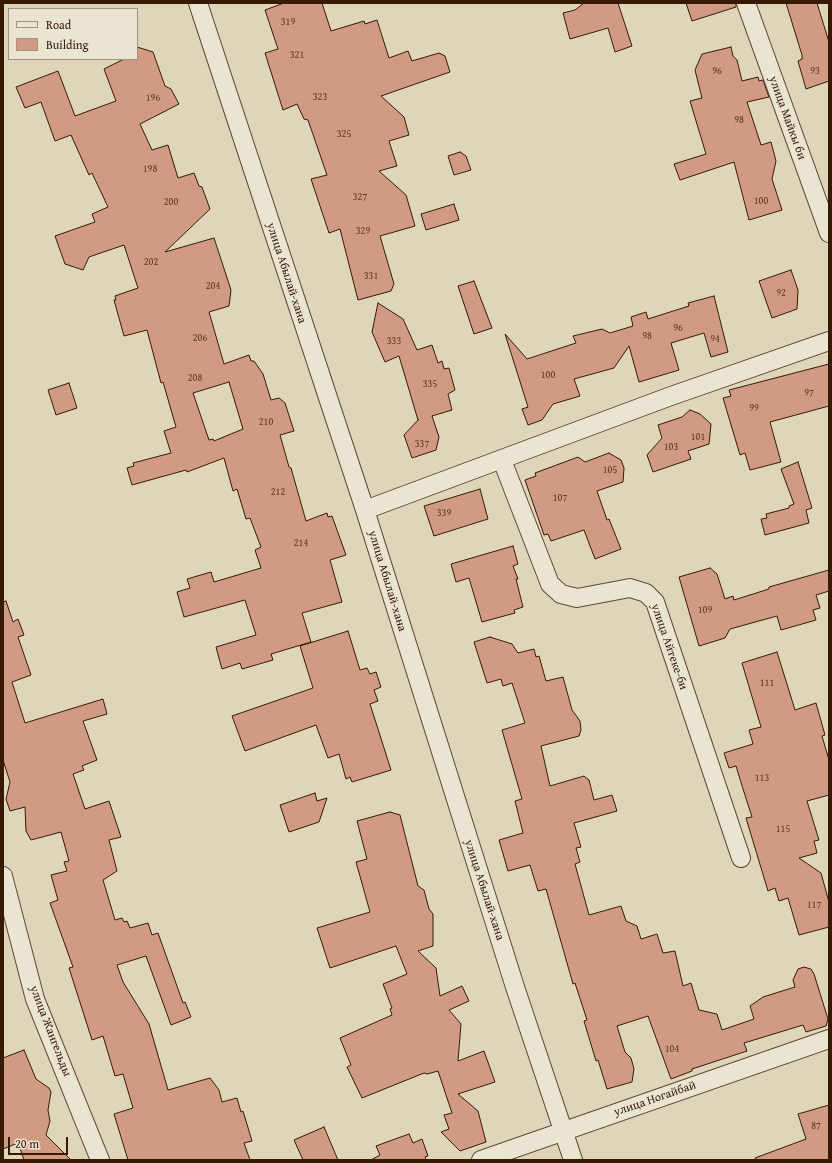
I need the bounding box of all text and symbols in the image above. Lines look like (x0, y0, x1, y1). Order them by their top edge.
legend (8, 8, 138, 60)
text: Road (46, 16, 71, 33)
house number: 319 (281, 16, 295, 28)
text: Building (46, 36, 89, 53)
house number: 321 (290, 49, 304, 61)
house number: 96 (712, 65, 722, 77)
house number: 93 (810, 65, 820, 77)
street label: улица Майкы би (765, 74, 809, 162)
house number: 323 (313, 91, 327, 103)
house number: 196 (146, 92, 160, 104)
house number: 98 (734, 114, 744, 126)
house number: 325 (337, 128, 351, 140)
house number: 198 (143, 163, 157, 175)
house number: 327 (353, 191, 367, 203)
house number: 100 (754, 195, 768, 207)
house number: 200 (164, 196, 178, 208)
street label: улица Абылай-хана (263, 221, 309, 325)
house number: 329 (356, 225, 370, 237)
house number: 202 (144, 256, 158, 268)
house number: 331 (364, 270, 378, 282)
house number: 204 (206, 280, 220, 292)
house number: 92 (776, 287, 786, 299)
house number: 96 (673, 322, 683, 334)
house number: 98 (642, 330, 652, 342)
house number: 206 (193, 332, 207, 344)
house number: 94 (710, 333, 720, 345)
house number: 333 (387, 335, 401, 347)
house number: 100 (541, 369, 555, 381)
house number: 208 (188, 372, 202, 384)
house number: 335 (423, 378, 437, 390)
house number: 97 (804, 387, 814, 399)
house number: 99 (749, 402, 759, 414)
house number: 210 (259, 416, 273, 428)
house number: 101 (691, 431, 705, 443)
house number: 337 (415, 438, 429, 450)
house number: 103 (664, 441, 678, 453)
house number: 105 (603, 464, 617, 476)
house number: 212 (271, 486, 285, 498)
house number: 107 (553, 492, 567, 504)
house number: 339 (437, 507, 451, 519)
street label: улица Абылай-хана (365, 529, 409, 633)
house number: 214 (294, 537, 308, 549)
street label: улица Айтеке-би (648, 602, 690, 692)
house number: 109 (698, 604, 712, 616)
house number: 111 (760, 677, 774, 689)
house number: 113 (755, 772, 769, 784)
house number: 115 (776, 823, 790, 835)
street label: улица Абылай-хана (461, 838, 507, 942)
house number: 117 (807, 899, 821, 911)
street label: улица Жангельды (26, 983, 74, 1079)
house number: 104 (665, 1043, 679, 1055)
street label: улица Ногайбай (612, 1078, 698, 1120)
house number: 87 (811, 1120, 821, 1132)
scale bar (10, 1129, 70, 1155)
text: 20 m (15, 1135, 39, 1152)

